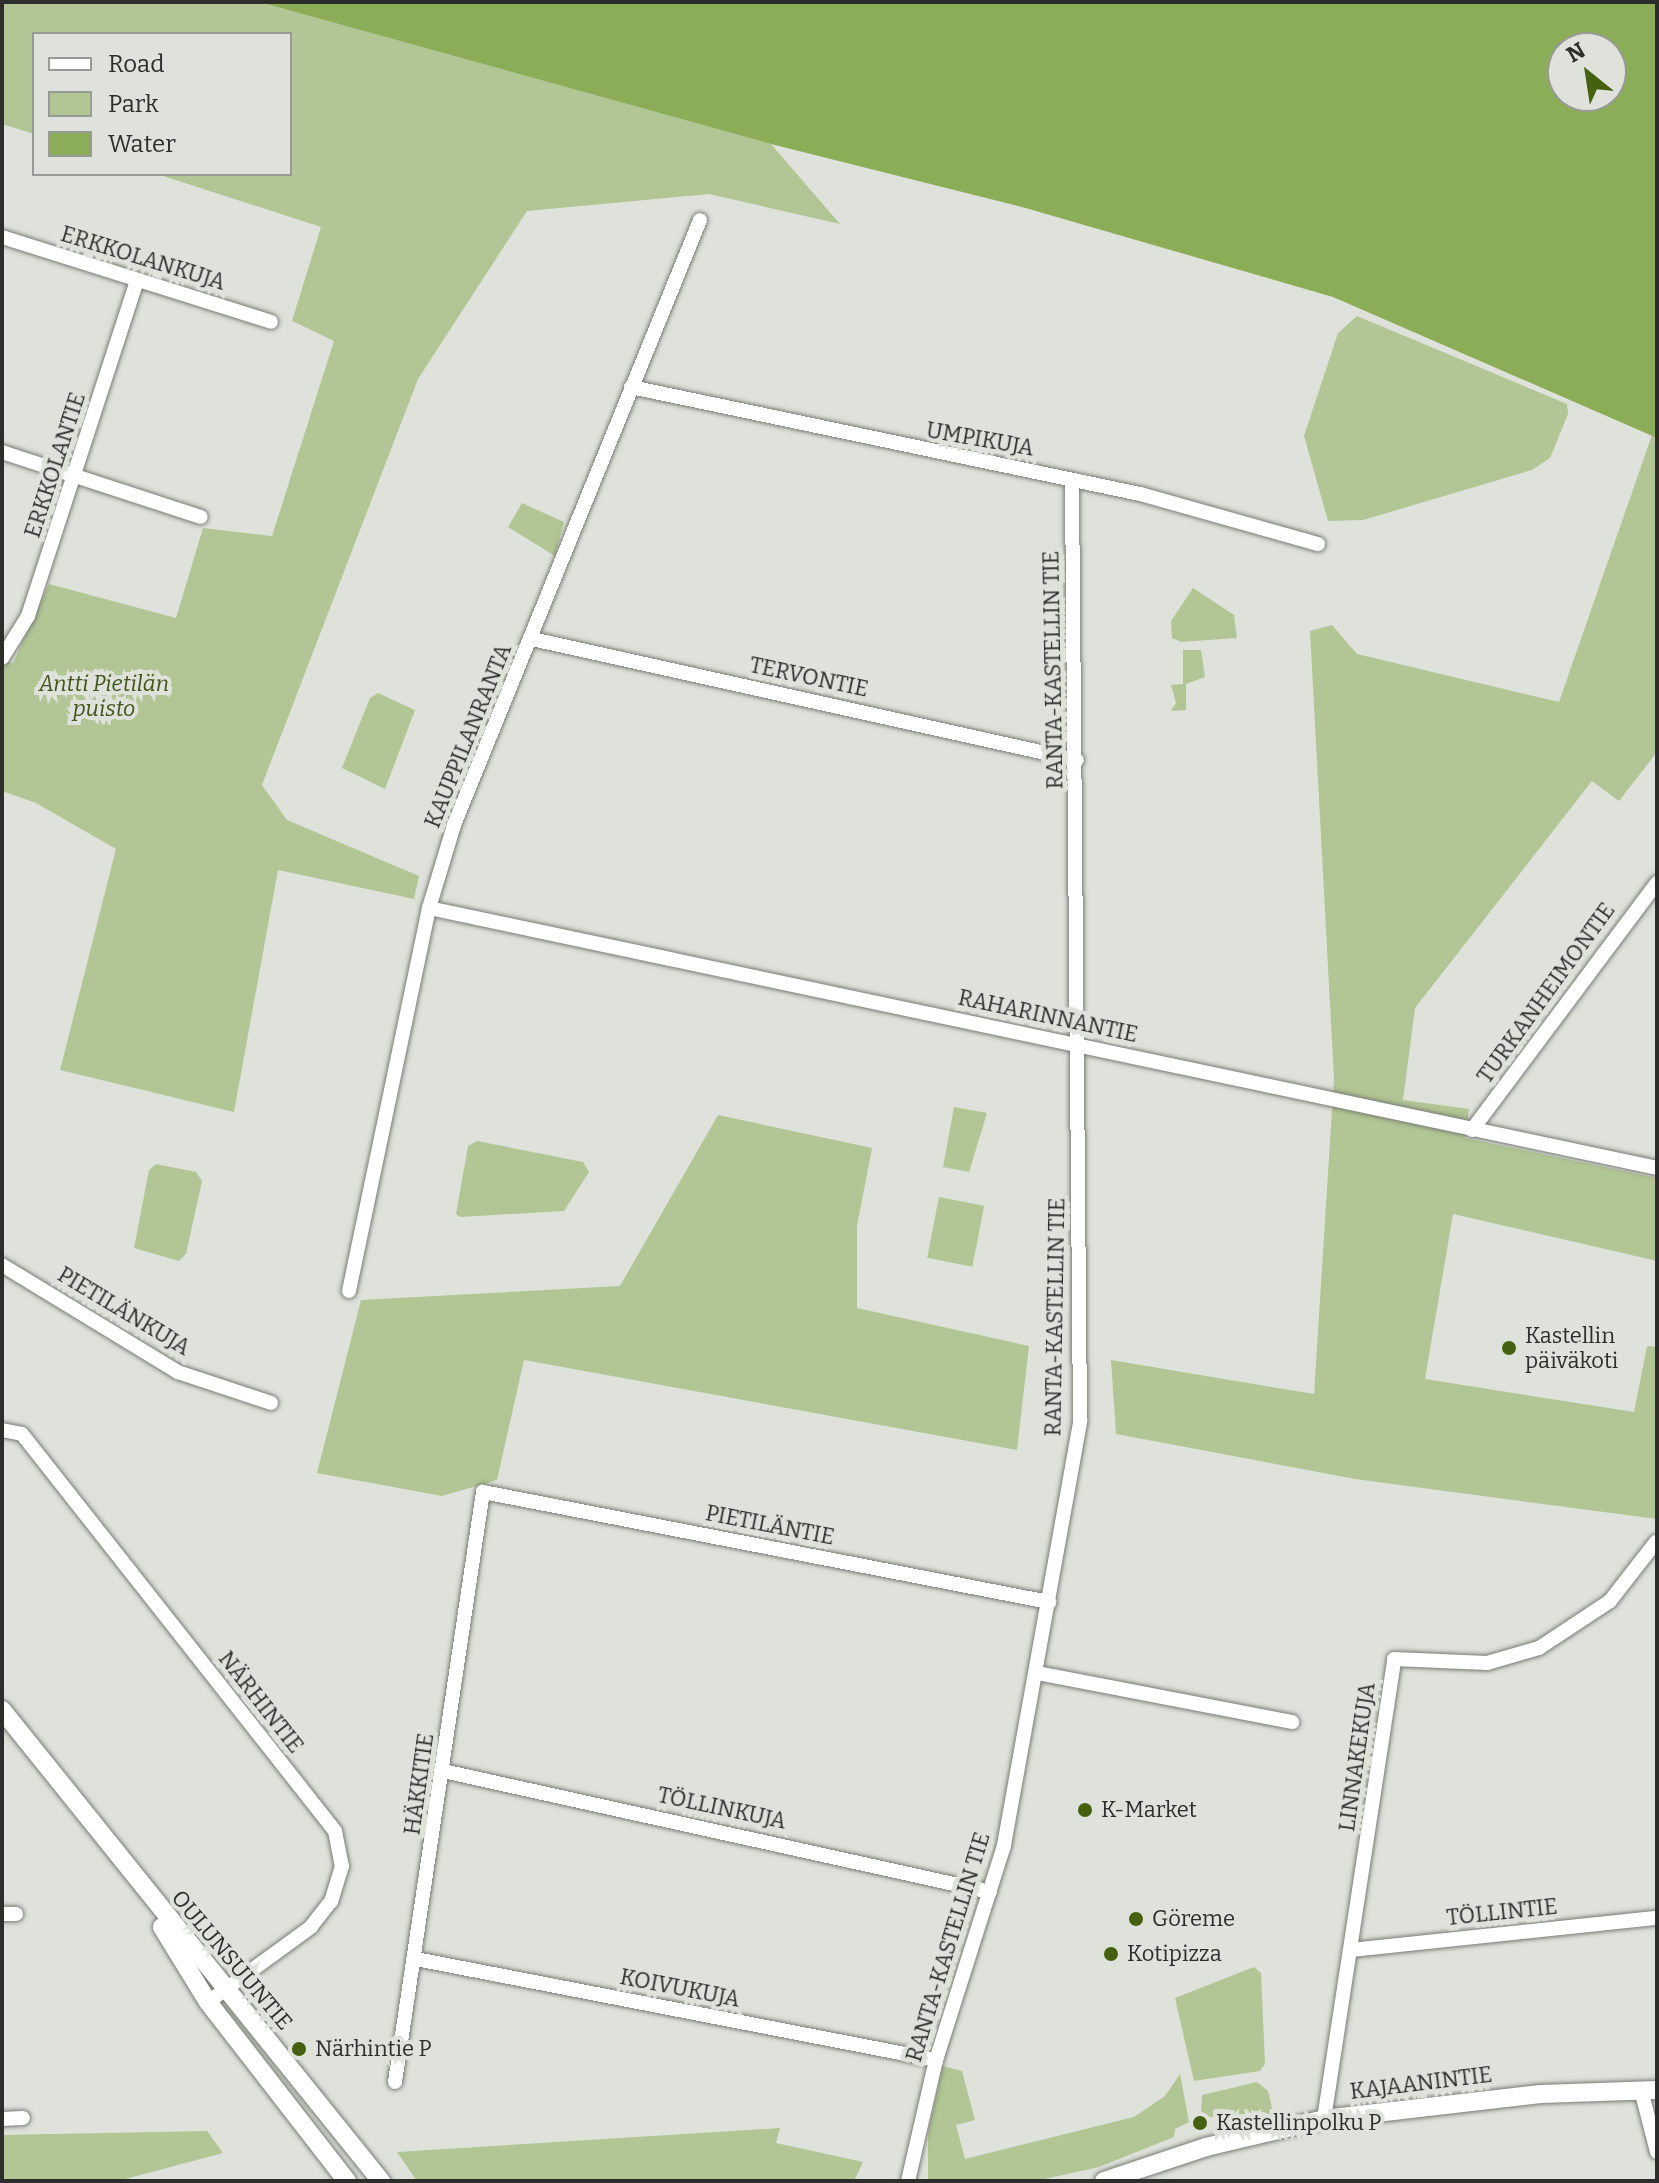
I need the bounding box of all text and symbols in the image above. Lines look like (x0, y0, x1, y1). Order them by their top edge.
legend (32, 32, 292, 176)
north arrow (1547, 32, 1627, 112)
text: N (1562, 37, 1590, 68)
text: Road (108, 50, 164, 78)
text: Park (108, 90, 159, 118)
text: Water (108, 130, 176, 158)
street label: ERKKOLANKUJA (58, 220, 228, 296)
street label: ERKKOLANTIE (19, 389, 91, 541)
street label: UMPIKUJA (924, 417, 1036, 461)
street label: RANTA-KASTELLIN TIE (1038, 550, 1068, 790)
street label: KAUPPILANRANTA (419, 640, 517, 832)
street label: TERVONTIE (747, 652, 871, 702)
park label: Antti Pietilän puisto (39, 670, 169, 722)
street label: TURKANHEIMONTIE (1472, 898, 1620, 1088)
street label: RAHARINNANTIE (956, 984, 1140, 1048)
street label: RANTA-KASTELLIN TIE (1040, 1197, 1070, 1437)
street label: PIETILÄNKUJA (53, 1261, 195, 1361)
place label: Kastellin päiväkoti (1525, 1322, 1618, 1374)
marker: Kastellin päiväkoti (1500, 1339, 1518, 1357)
street label: PIETILÄNTIE (703, 1500, 837, 1550)
street label: NÄRHINTIE (213, 1646, 309, 1758)
street label: LINNAKEKUJA (1333, 1681, 1381, 1833)
street label: HÄKKITIE (399, 1731, 439, 1837)
street label: TÖLLINKUJA (655, 1782, 789, 1834)
place label: K-Market (1101, 1797, 1197, 1823)
marker: K-Market (1076, 1801, 1094, 1819)
street label: RANTA-KASTELLIN TIE (900, 1829, 996, 2065)
street label: OULUNSUUNTIE (166, 1885, 298, 2035)
street label: TÖLLINTIE (1445, 1893, 1559, 1931)
place label: Göreme (1152, 1906, 1235, 1932)
marker: Göreme (1127, 1910, 1145, 1928)
place label: Kotipizza (1127, 1941, 1222, 1967)
marker: Kotipizza (1102, 1945, 1120, 1963)
street label: KOIVUKUJA (618, 1963, 742, 2013)
place label: Närhintie P (315, 2036, 432, 2062)
marker: Närhintie P (290, 2040, 308, 2058)
street label: KAJAANINTIE (1348, 2061, 1494, 2105)
place label: Kastellinpolku P (1216, 2110, 1381, 2136)
marker: Kastellinpolku P (1191, 2114, 1209, 2132)

